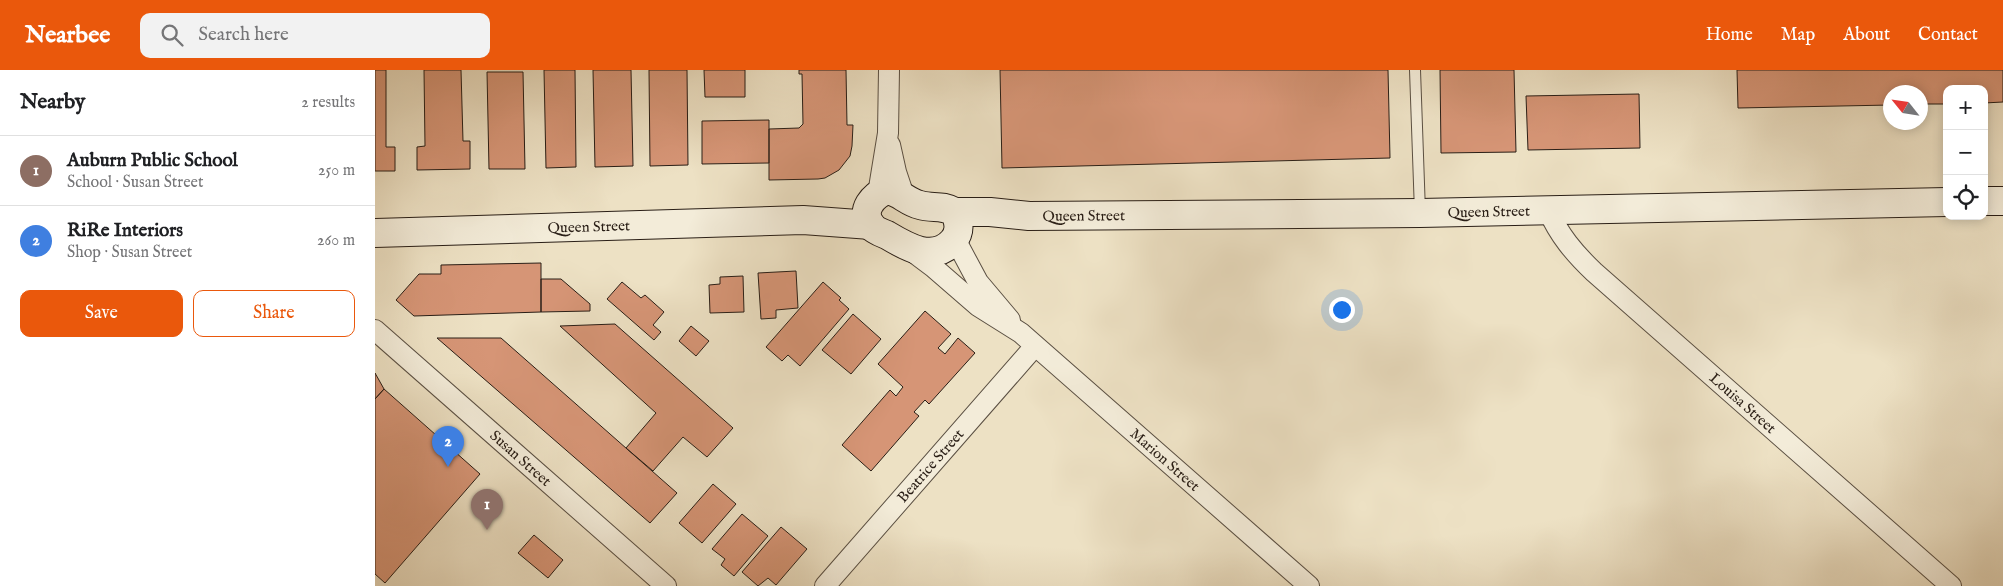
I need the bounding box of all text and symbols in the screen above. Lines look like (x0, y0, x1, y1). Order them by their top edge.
search box (140, 13, 490, 58)
text: Nearbee (25, 20, 110, 51)
icon: search (158, 21, 186, 49)
text: Search here (198, 23, 289, 47)
text: Home (1706, 24, 1753, 47)
text: Map (1781, 24, 1815, 47)
text: About (1843, 24, 1890, 47)
text: Contact (1918, 24, 1978, 47)
north arrow (1883, 85, 1928, 130)
map controls (1943, 85, 1988, 220)
button: + (1943, 85, 1988, 130)
text: Nearby (20, 89, 85, 116)
text: 2 results (301, 93, 355, 113)
button: − (1943, 130, 1988, 175)
text: Auburn Public School (67, 149, 238, 173)
text: 1 (33, 161, 39, 181)
text: 250 m (318, 161, 355, 181)
text: School · Susan Street (67, 173, 203, 193)
button: locate (1943, 175, 1988, 220)
street label: Queen Street (1447, 201, 1530, 222)
street label: Queen Street (1042, 206, 1125, 225)
street label: Queen Street (547, 216, 630, 237)
text: RiRe Interiors (67, 219, 183, 243)
text: 2 (32, 231, 40, 251)
text: 260 m (317, 231, 355, 251)
text: Shop · Susan Street (67, 243, 192, 263)
button: Save (20, 290, 183, 337)
button: Share (193, 290, 355, 337)
your location (1329, 297, 1355, 323)
street label: Louisa Street (1705, 368, 1780, 437)
street label: Marion Street (1126, 424, 1204, 495)
street label: Beatrice Street (893, 425, 968, 506)
pin: 2 (432, 426, 464, 467)
street label: Susan Street (486, 426, 555, 490)
pin: 1 (471, 489, 503, 530)

